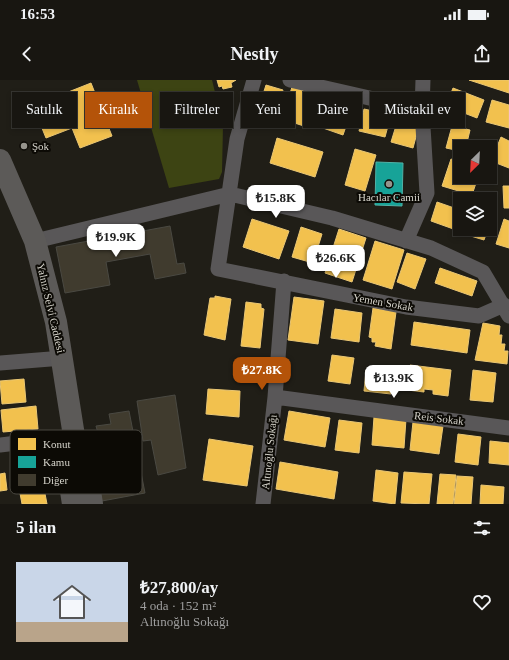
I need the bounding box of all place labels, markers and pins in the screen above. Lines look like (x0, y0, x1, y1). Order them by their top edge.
place label: Şok (32, 140, 50, 152)
marker: Şok (19, 141, 29, 151)
marker: Hacılar Camii (384, 179, 394, 189)
pin: ₺15.8K (243, 185, 309, 219)
place label: Hacılar Camii (358, 191, 420, 203)
pin: ₺19.9K (83, 224, 149, 258)
pin: ₺26.6K (303, 245, 369, 279)
pin: ₺27.8K (229, 357, 295, 391)
pin: ₺13.9K (361, 365, 427, 399)

